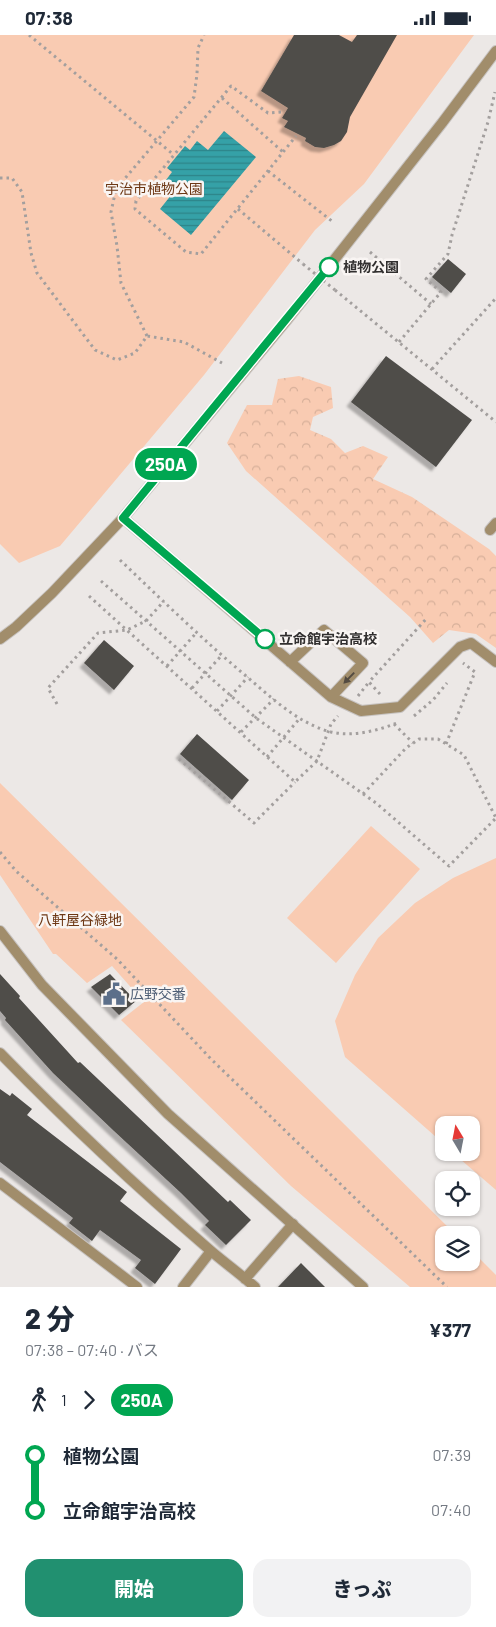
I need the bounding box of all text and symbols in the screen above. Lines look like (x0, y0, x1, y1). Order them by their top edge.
text: 07:38 (25, 6, 73, 29)
park label: 宇治市植物公園 (105, 180, 203, 197)
marker: 植物公園 (319, 257, 339, 277)
place label: 植物公園 (343, 258, 399, 275)
line badge: 250A (131, 448, 201, 480)
text: 250A (145, 453, 187, 475)
marker: 立命館宇治高校 (255, 629, 275, 649)
place label: 立命館宇治高校 (279, 630, 377, 647)
one-way arrow (343, 672, 355, 684)
park label: 八軒屋谷緑地 (38, 911, 122, 928)
public building icon: 広野交番 (101, 981, 127, 1007)
place label: 広野交番 (130, 985, 186, 1002)
north arrow (435, 1116, 480, 1161)
map controls (435, 1116, 480, 1271)
button: locate (435, 1171, 480, 1216)
button: layers (435, 1226, 480, 1271)
text: 2 分 (25, 1301, 75, 1335)
text: ¥377 (429, 1318, 471, 1341)
text: 07:38 – 07:40 · バス (25, 1340, 159, 1359)
icon: walk (25, 1386, 53, 1414)
icon: forward (75, 1386, 103, 1414)
text: 250A (121, 1389, 163, 1411)
text: 1 (61, 1390, 67, 1409)
text: 植物公園 (63, 1444, 139, 1467)
text: 07:39 (432, 1445, 471, 1464)
text: 立命館宇治高校 (63, 1499, 196, 1522)
text: 07:40 (431, 1500, 471, 1519)
button: 開始 (25, 1559, 243, 1617)
button: きっぷ (253, 1559, 471, 1617)

